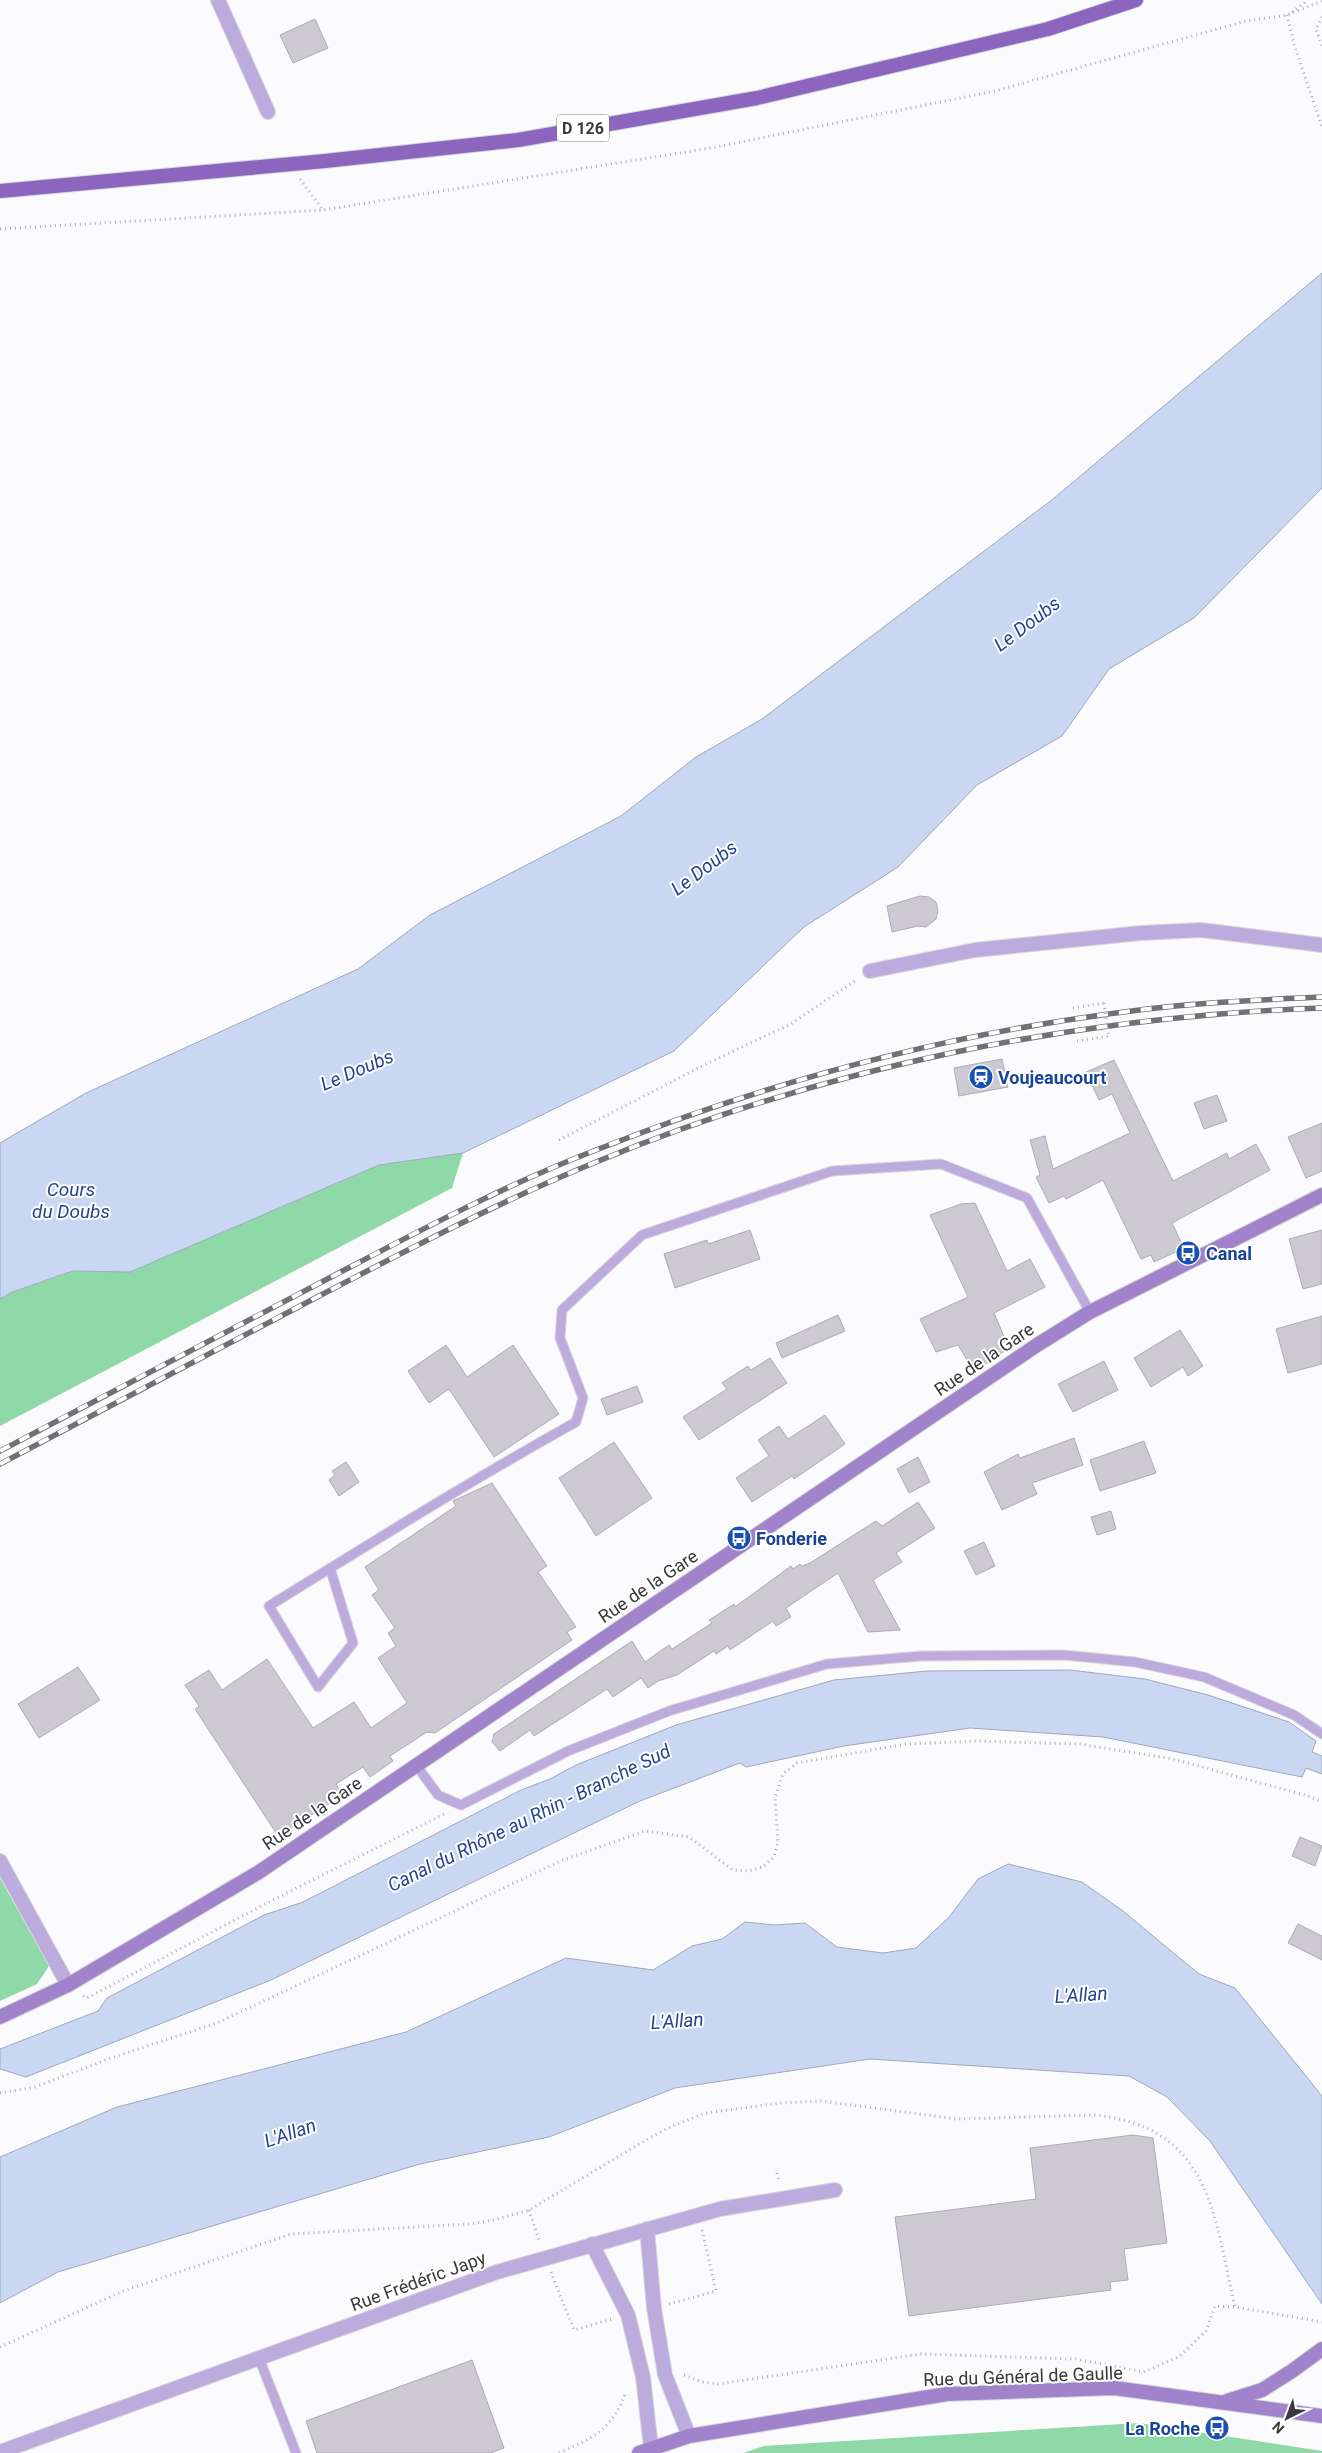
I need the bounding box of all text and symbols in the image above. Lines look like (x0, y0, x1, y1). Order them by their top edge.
road number: D 126 (557, 115, 609, 142)
water label: Le Doubs (989, 592, 1065, 656)
water label: Le Doubs (666, 836, 742, 900)
water label: Le Doubs (317, 1044, 397, 1096)
station icon: Voujeaucourt (968, 1064, 994, 1090)
place label: Voujeaucourt (998, 1067, 1106, 1088)
water label: Cours du Doubs (32, 1178, 110, 1223)
bus stop icon: Canal (1175, 1240, 1201, 1266)
place label: Canal (1206, 1243, 1252, 1264)
street label: Rue de la Gare (930, 1318, 1038, 1400)
bus stop icon: Fonderie (726, 1525, 752, 1551)
place label: Fonderie (756, 1528, 827, 1549)
street label: Rue de la Gare (594, 1545, 702, 1627)
water label: Canal du Rhône au Rhin - Branche Sud (384, 1739, 675, 1897)
street label: Rue de la Gare (258, 1772, 366, 1854)
water label: L'Allan (1054, 1982, 1108, 2008)
water label: L'Allan (650, 2008, 704, 2034)
water label: L'Allan (261, 2113, 319, 2153)
street label: Rue Frédéric Japy (347, 2247, 489, 2315)
street label: Rue du Général de Gaulle (923, 2362, 1123, 2390)
north arrow (1262, 2393, 1312, 2443)
bus stop icon: La Roche (1204, 2415, 1230, 2441)
place label: La Roche (1125, 2418, 1200, 2439)
text: N (1269, 2418, 1287, 2437)

